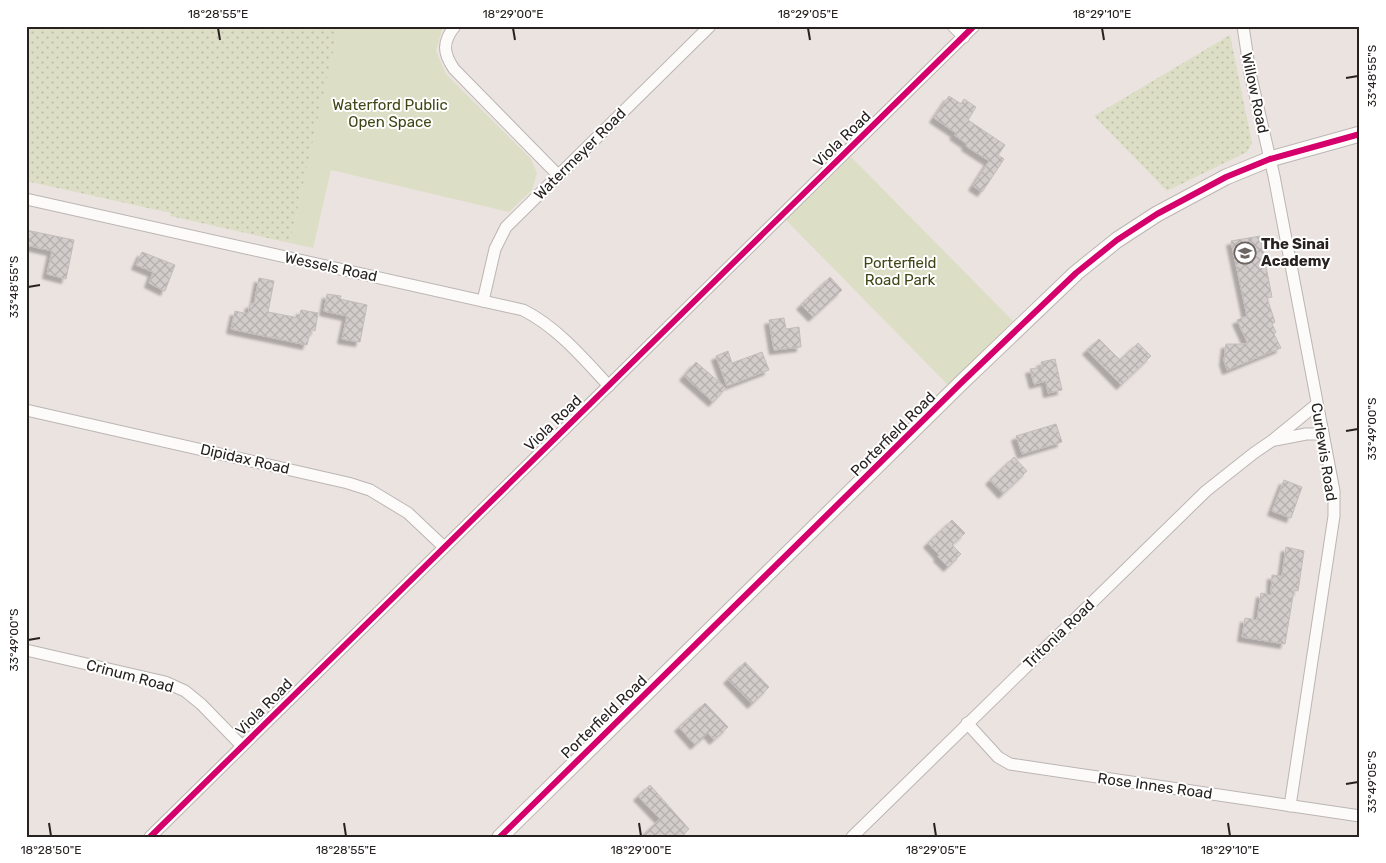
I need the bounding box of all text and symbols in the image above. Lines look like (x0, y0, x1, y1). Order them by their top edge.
text: 18°28'55"E (188, 7, 248, 21)
text: 18°29'00"E (482, 7, 544, 21)
text: 18°29'05"E (778, 7, 838, 21)
text: 18°29'10"E (1073, 7, 1131, 21)
text: 33°48'55"S (1365, 45, 1379, 107)
street label: Willow Road (1238, 51, 1272, 135)
park label: Waterford Public Open Space (332, 96, 448, 131)
street label: Watermeyer Road (530, 104, 630, 204)
street label: Viola Road (809, 107, 875, 171)
place label: The Sinai Academy (1261, 235, 1330, 270)
school or university icon: The Sinai Academy (1233, 241, 1257, 265)
street label: Wessels Road (283, 248, 379, 286)
park label: Porterfield Road Park (863, 254, 937, 289)
text: 33°48'55"S (7, 256, 21, 318)
street label: Porterfield Road (847, 388, 939, 480)
street label: Viola Road (520, 391, 586, 455)
text: 33°49'00"S (1365, 398, 1379, 460)
street label: Curlewis Road (1307, 402, 1341, 502)
street label: Dipidax Road (199, 440, 291, 478)
street label: Tritonia Road (1020, 596, 1098, 672)
text: 33°49'00"S (7, 609, 21, 671)
street label: Crinum Road (84, 656, 176, 696)
street label: Porterfield Road (557, 672, 651, 762)
street label: Viola Road (232, 675, 296, 739)
text: 33°49'05"S (1365, 751, 1379, 813)
street label: Rose Innes Road (1096, 769, 1214, 803)
text: 18°28'50"E (20, 843, 82, 857)
text: 18°28'55"E (316, 843, 376, 857)
text: 18°29'00"E (610, 843, 672, 857)
text: 18°29'05"E (906, 843, 966, 857)
text: 18°29'10"E (1201, 843, 1259, 857)

